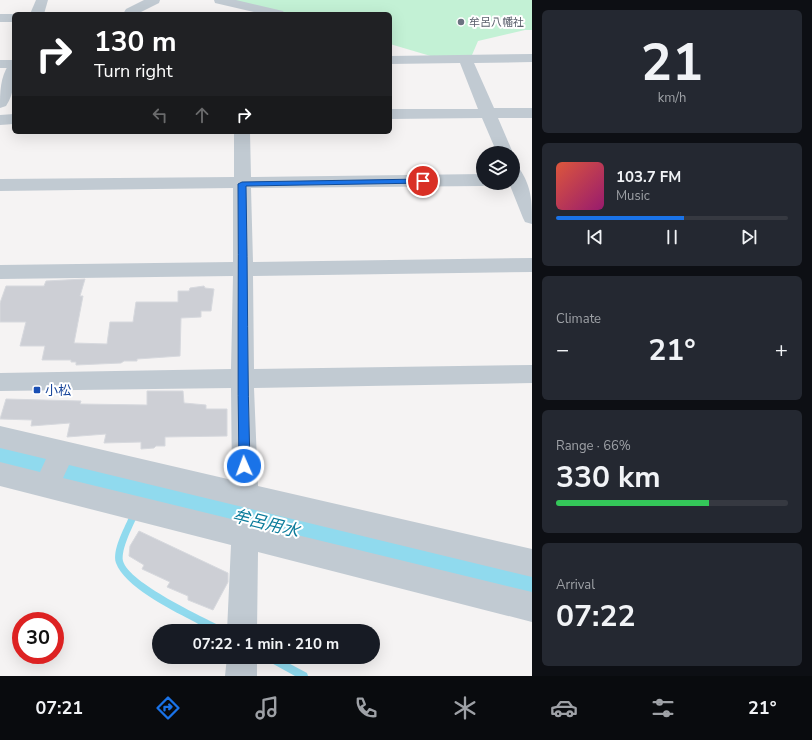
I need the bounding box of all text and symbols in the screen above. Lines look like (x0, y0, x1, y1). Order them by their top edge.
place label: 牟呂八幡社 (469, 15, 524, 30)
marker: 牟呂八幡社 (456, 17, 466, 27)
text: 130 m (94, 23, 177, 61)
text: 21 (641, 27, 703, 98)
icon: right (28, 28, 80, 80)
text: Turn right (94, 59, 173, 83)
text: km/h (658, 89, 686, 107)
icon: left (149, 104, 171, 126)
icon: ahead (191, 104, 213, 126)
icon: right (233, 104, 255, 126)
map controls (476, 146, 520, 190)
button: layers (476, 146, 520, 190)
pin (406, 164, 440, 198)
text: 103.7 FM (616, 167, 681, 187)
icon: arrive (412, 170, 434, 192)
text: Music (616, 187, 650, 205)
icon: previous (584, 226, 606, 248)
icon: pause (661, 226, 683, 248)
icon: next (738, 226, 760, 248)
text: Climate (556, 310, 601, 328)
text: 21° (648, 330, 696, 371)
text: − (556, 335, 569, 365)
text: + (775, 335, 788, 365)
place label: 小松 (45, 382, 71, 400)
marker: 小松 (32, 385, 42, 395)
text: Range · 66% (556, 437, 631, 455)
position arrow (223, 445, 265, 487)
text: 330 km (556, 457, 661, 498)
water label: 牟呂用水 (230, 504, 304, 543)
text: Arrival (556, 576, 595, 594)
text: 07:22 (556, 596, 635, 637)
speed limit sign: 30 (12, 612, 64, 664)
text: 07:22 · 1 min · 210 m (193, 634, 339, 654)
icon: directions (154, 694, 182, 722)
icon: music (253, 694, 281, 722)
icon: phone (352, 694, 380, 722)
icon: climate (451, 694, 479, 722)
icon: car (550, 694, 578, 722)
icon: filters (649, 694, 677, 722)
text: 07:21 (35, 696, 83, 720)
text: 21° (748, 696, 776, 720)

